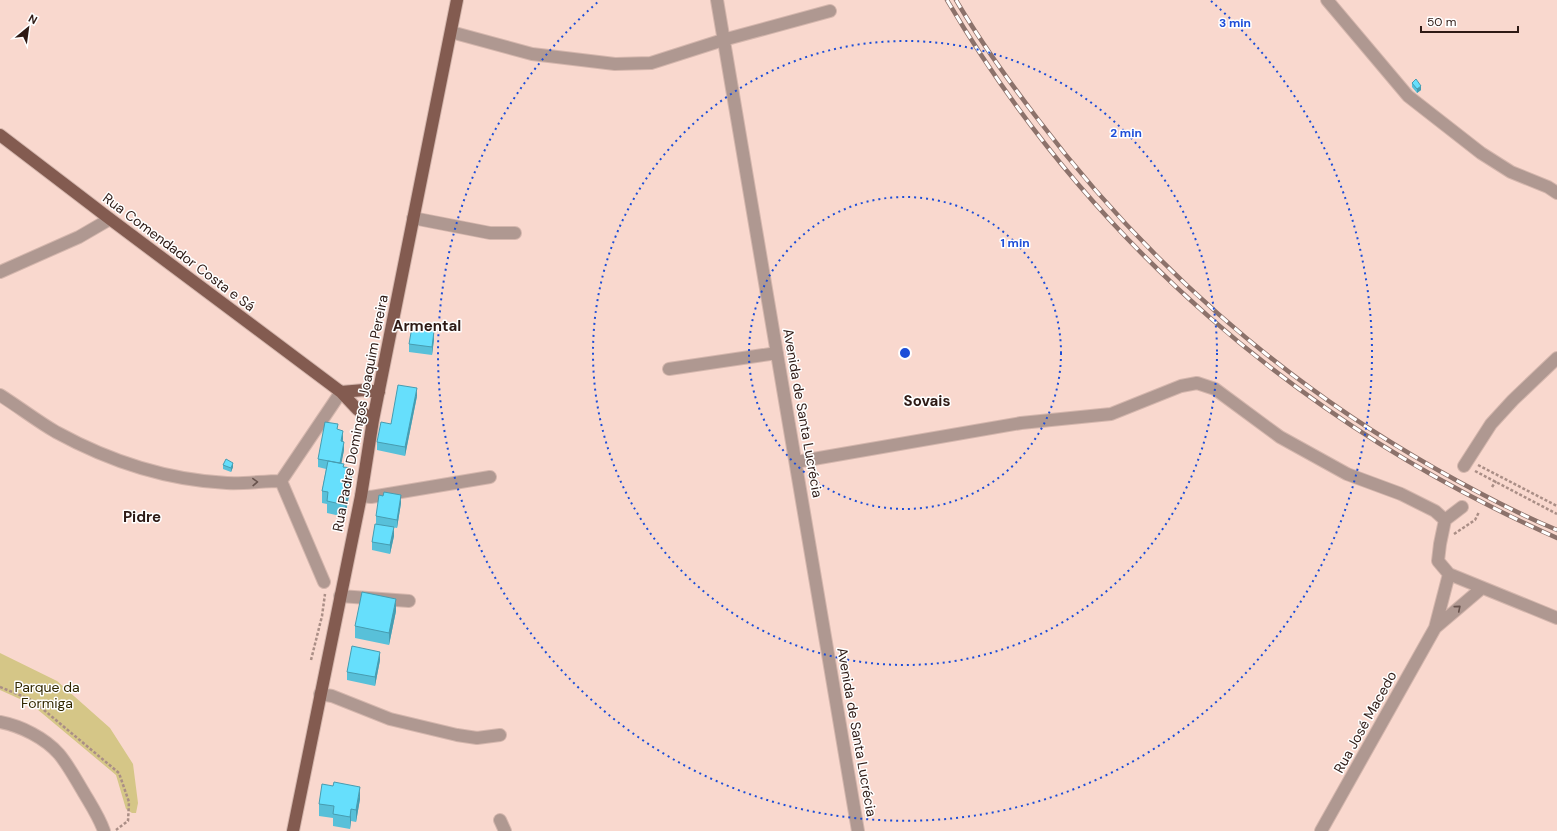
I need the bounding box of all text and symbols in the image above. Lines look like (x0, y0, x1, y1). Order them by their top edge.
north arrow (8, 8, 48, 48)
scale bar (1421, 8, 1518, 34)
text: N (26, 11, 40, 27)
text: 50 m (1427, 14, 1456, 30)
text: 3 min (1219, 15, 1251, 31)
text: 2 min (1110, 125, 1142, 141)
street label: Rua Comendador Costa e Sá (99, 189, 259, 315)
text: 1 min (1000, 235, 1030, 251)
street label: Rua Padre Domingos Joaquim Pereira (328, 293, 392, 533)
district label: Armental (393, 316, 461, 336)
street label: Avenida de Santa Lucrécia (779, 327, 827, 499)
centre of rings (898, 346, 912, 360)
district label: Sovais (904, 391, 950, 411)
one-way arrow (252, 477, 258, 486)
district label: Pidre (123, 507, 161, 527)
one-way arrow (1453, 605, 1461, 612)
street label: Avenida de Santa Lucrécia (833, 646, 881, 818)
street label: Rua José Macedo (1329, 668, 1401, 776)
park label: Parque da Formiga (14, 678, 80, 712)

